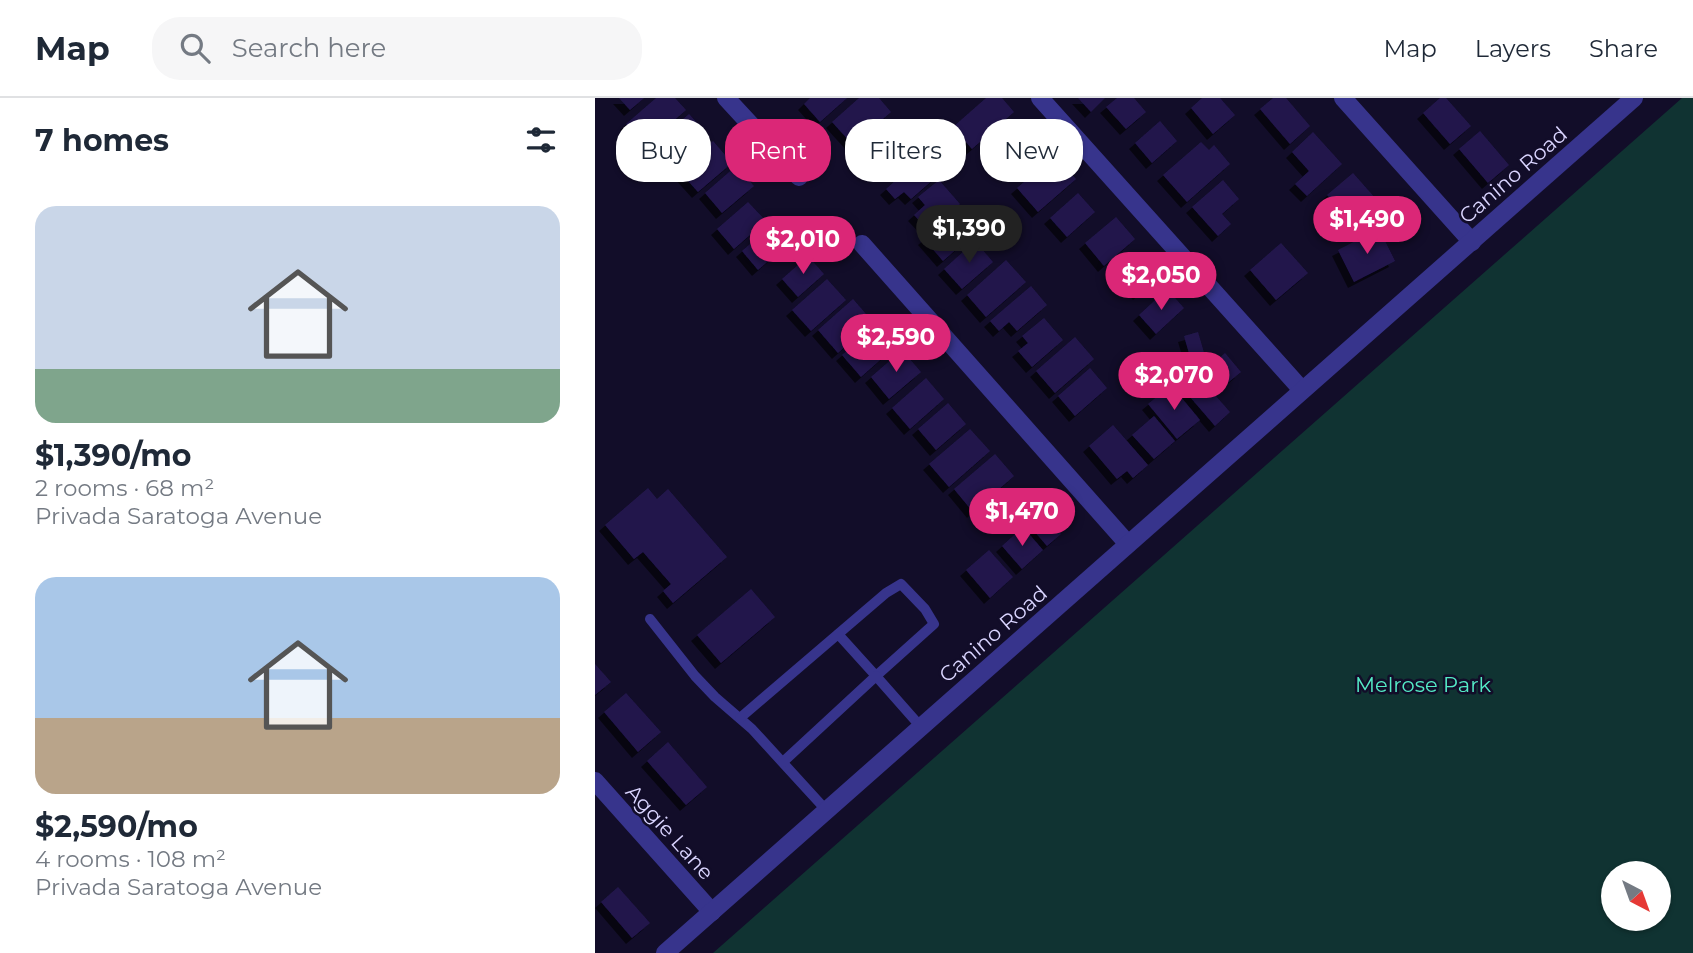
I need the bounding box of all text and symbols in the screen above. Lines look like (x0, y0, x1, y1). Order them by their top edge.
search box (152, 17, 642, 80)
text: Map (35, 28, 110, 68)
icon: search (176, 29, 214, 67)
text: Search here (232, 32, 386, 64)
text: Map (1383, 34, 1437, 63)
text: Layers (1475, 34, 1551, 63)
text: Share (1589, 34, 1658, 63)
chip: Buy (616, 119, 711, 182)
chip: Rent (725, 119, 831, 182)
chip: Filters (845, 119, 966, 182)
chip: New (980, 119, 1083, 182)
icon: filters (522, 121, 560, 159)
street label: Canino Road (1454, 121, 1572, 229)
text: 7 homes (35, 122, 169, 159)
pin: $1,490 (1310, 197, 1424, 256)
text: $1,490 (1329, 205, 1405, 233)
pin: $1,390 (912, 206, 1026, 265)
text: $1,390 (932, 214, 1006, 242)
pin: $2,010 (746, 216, 860, 276)
text: $2,010 (766, 225, 840, 253)
icon: home (235, 251, 361, 377)
pin: $2,050 (1104, 252, 1218, 312)
text: $2,050 (1121, 261, 1201, 289)
pin: $2,590 (839, 314, 953, 374)
text: $2,590 (857, 323, 935, 351)
pin: $2,070 (1117, 352, 1231, 412)
text: $2,070 (1134, 361, 1214, 389)
text: $1,390/mo (35, 437, 192, 474)
text: 2 rooms · 68 m² (35, 474, 214, 502)
pin: $1,470 (965, 489, 1079, 548)
text: $1,470 (985, 497, 1059, 525)
text: Privada Saratoga Avenue (35, 502, 322, 530)
street label: Canino Road (934, 580, 1052, 688)
icon: home (235, 622, 361, 748)
park label: Melrose Park (1355, 672, 1491, 697)
street label: Aggie Lane (621, 779, 719, 885)
text: $2,590/mo (35, 808, 198, 845)
text: 4 rooms · 108 m² (35, 845, 226, 873)
north arrow (1601, 861, 1671, 931)
map controls (1601, 861, 1671, 931)
text: Privada Saratoga Avenue (35, 873, 322, 901)

